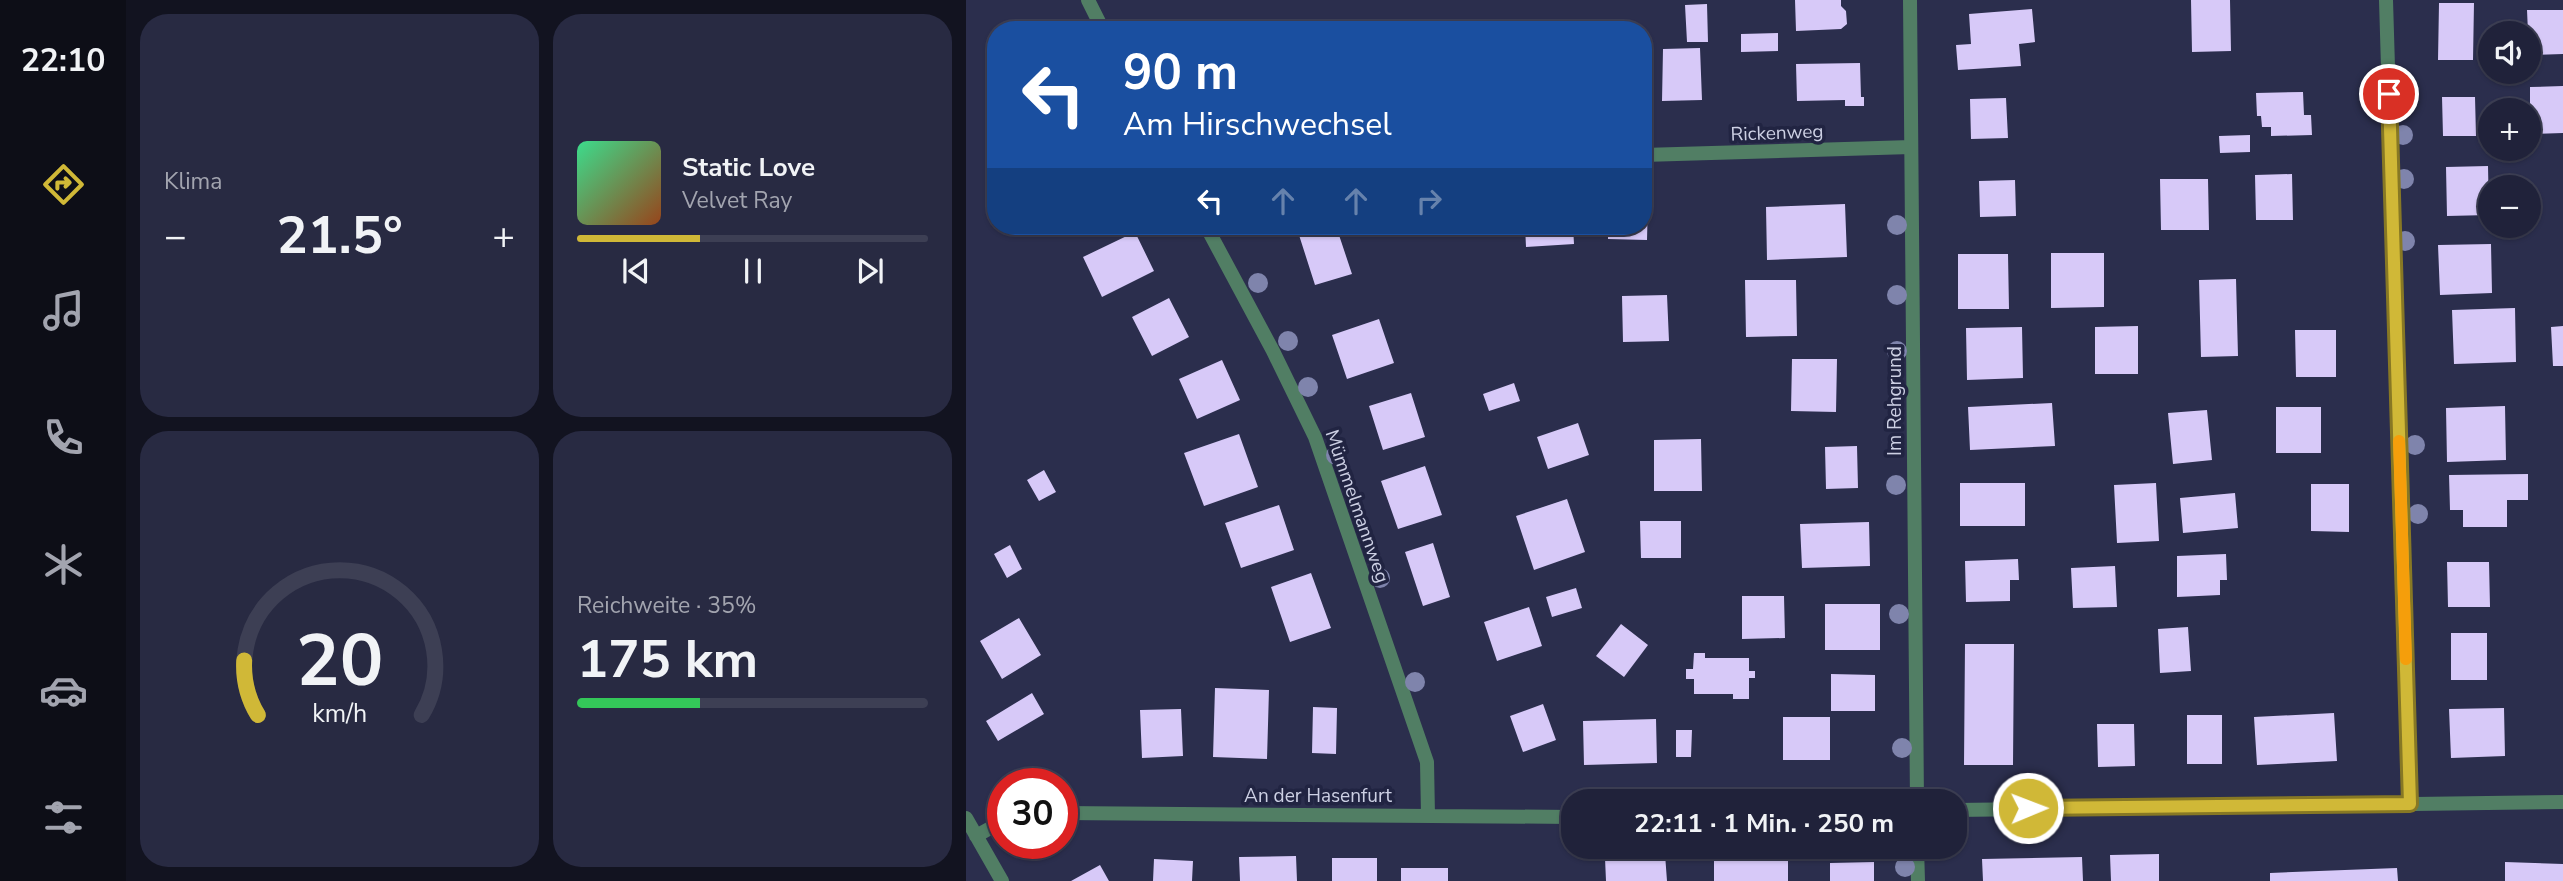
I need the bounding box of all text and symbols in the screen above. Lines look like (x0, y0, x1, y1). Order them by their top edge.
map controls (2478, 21, 2541, 238)
button: sound (2478, 21, 2541, 84)
text: 22:10 (21, 39, 105, 82)
text: 90 m (1123, 39, 1238, 106)
icon: left (1008, 49, 1099, 140)
pin (2359, 64, 2419, 124)
icon: arrive (2370, 75, 2408, 113)
button: + (2478, 98, 2541, 161)
text: Am Hirschwechsel (1123, 103, 1392, 146)
street label: Rickenweg (1730, 118, 1824, 148)
text: Static Love (682, 150, 815, 185)
icon: directions (39, 160, 88, 209)
text: Klima (164, 166, 222, 197)
button: − (2478, 175, 2541, 238)
icon: left (1191, 182, 1229, 220)
icon: ahead (1264, 182, 1302, 220)
icon: ahead (1337, 182, 1375, 220)
icon: right (1410, 182, 1448, 220)
text: Velvet Ray (682, 185, 792, 216)
text: 21.5° (276, 200, 403, 271)
text: − (164, 211, 187, 262)
text: + (492, 211, 515, 262)
icon: previous (617, 252, 655, 290)
icon: pause (734, 252, 772, 290)
icon: next (851, 252, 889, 290)
icon: music (39, 286, 88, 335)
street label: Im Rehgrund (1882, 346, 1908, 456)
icon: phone (39, 413, 88, 462)
street label: Mümmelmannweg (1319, 426, 1395, 586)
icon: climate (39, 540, 88, 589)
text: Reichweite · 35% (577, 590, 756, 621)
text: 20 (296, 611, 383, 711)
text: 175 km (577, 624, 758, 695)
icon: car (39, 666, 88, 715)
text: km/h (312, 697, 367, 731)
speed limit sign: 30 (987, 768, 1078, 859)
position arrow (1991, 771, 2065, 845)
street label: An der Hasenfurt (1244, 783, 1392, 809)
icon: filters (39, 793, 88, 842)
text: 22:11 · 1 Min. · 250 m (1634, 806, 1894, 841)

